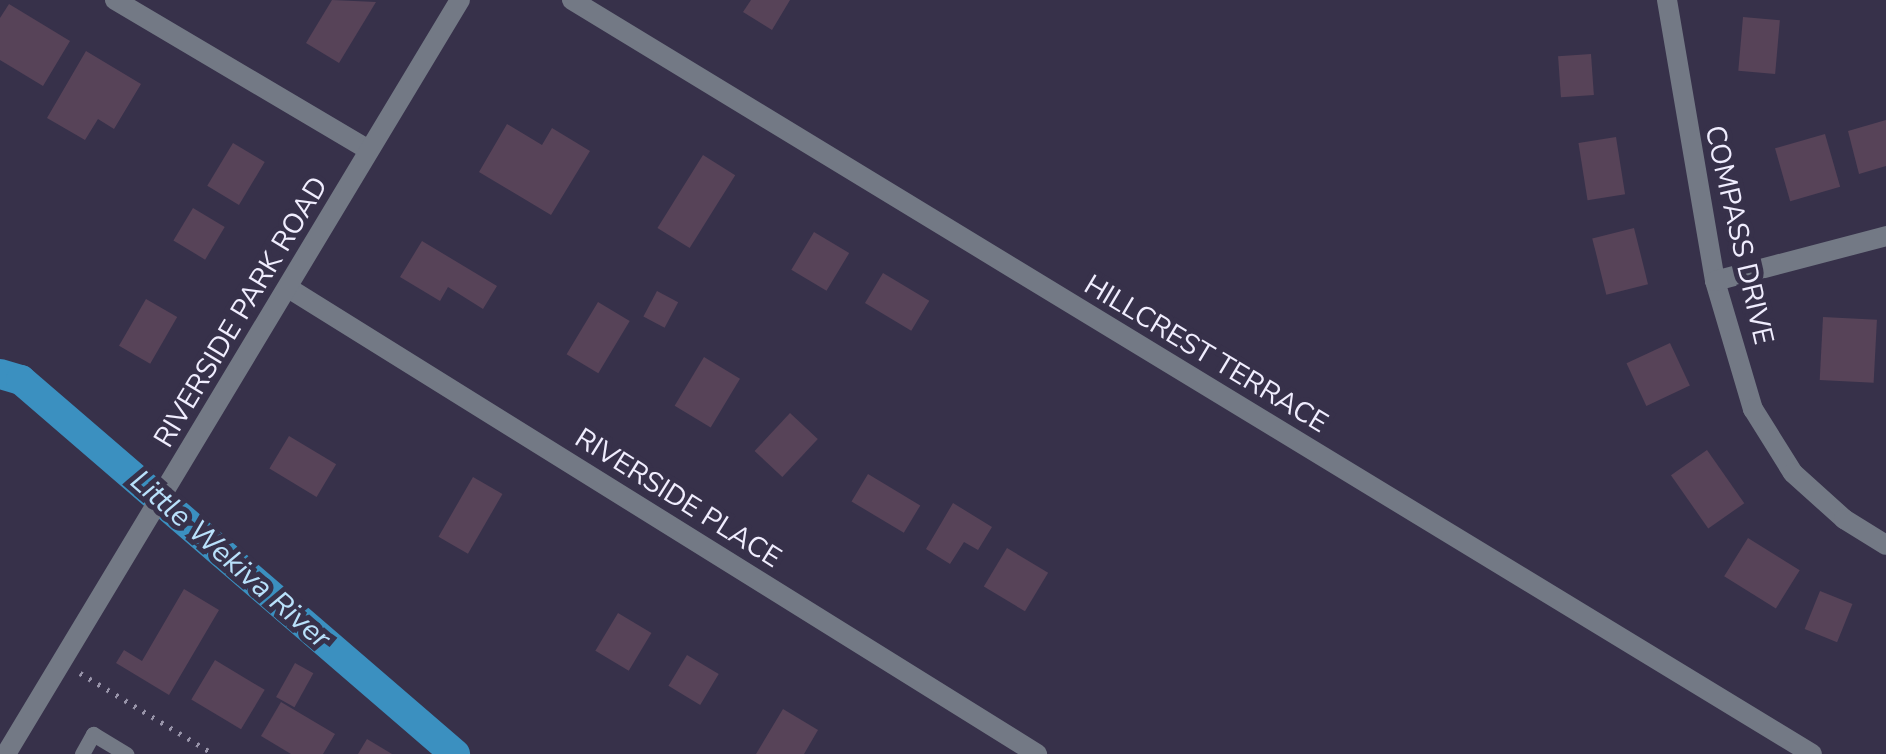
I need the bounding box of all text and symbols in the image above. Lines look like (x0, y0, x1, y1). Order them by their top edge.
street label: COMPASS DRIVE (1697, 122, 1781, 348)
street label: RIVERSIDE PARK ROAD (147, 171, 335, 453)
street label: HILLCREST TERRACE (1078, 268, 1334, 440)
street label: RIVERSIDE PLACE (569, 421, 787, 575)
water label: Little Wekiva River (123, 463, 337, 657)

